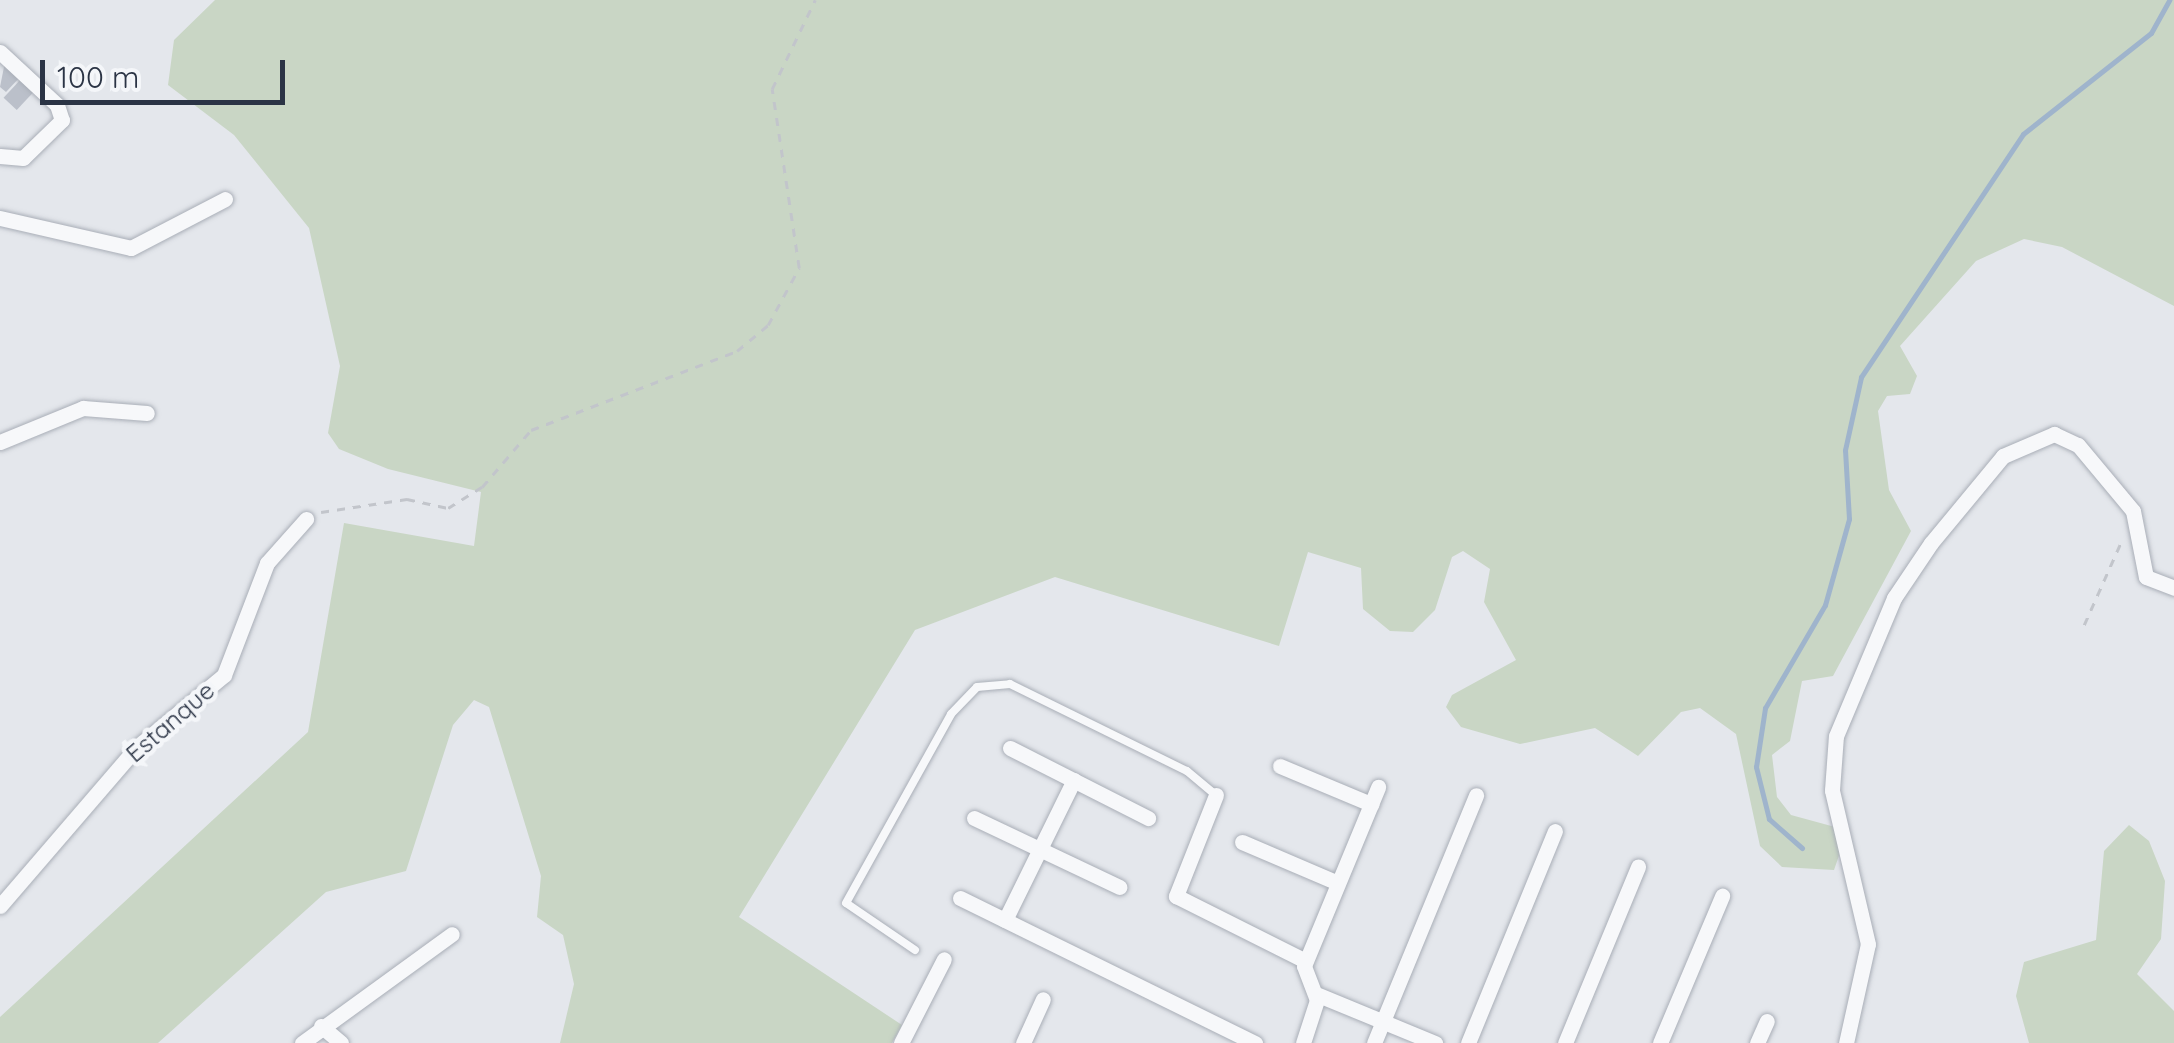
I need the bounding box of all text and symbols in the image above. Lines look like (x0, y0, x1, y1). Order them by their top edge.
scale bar (45, 40, 290, 102)
text: 100 m (57, 58, 139, 96)
street label: Estanque (120, 675, 220, 769)

